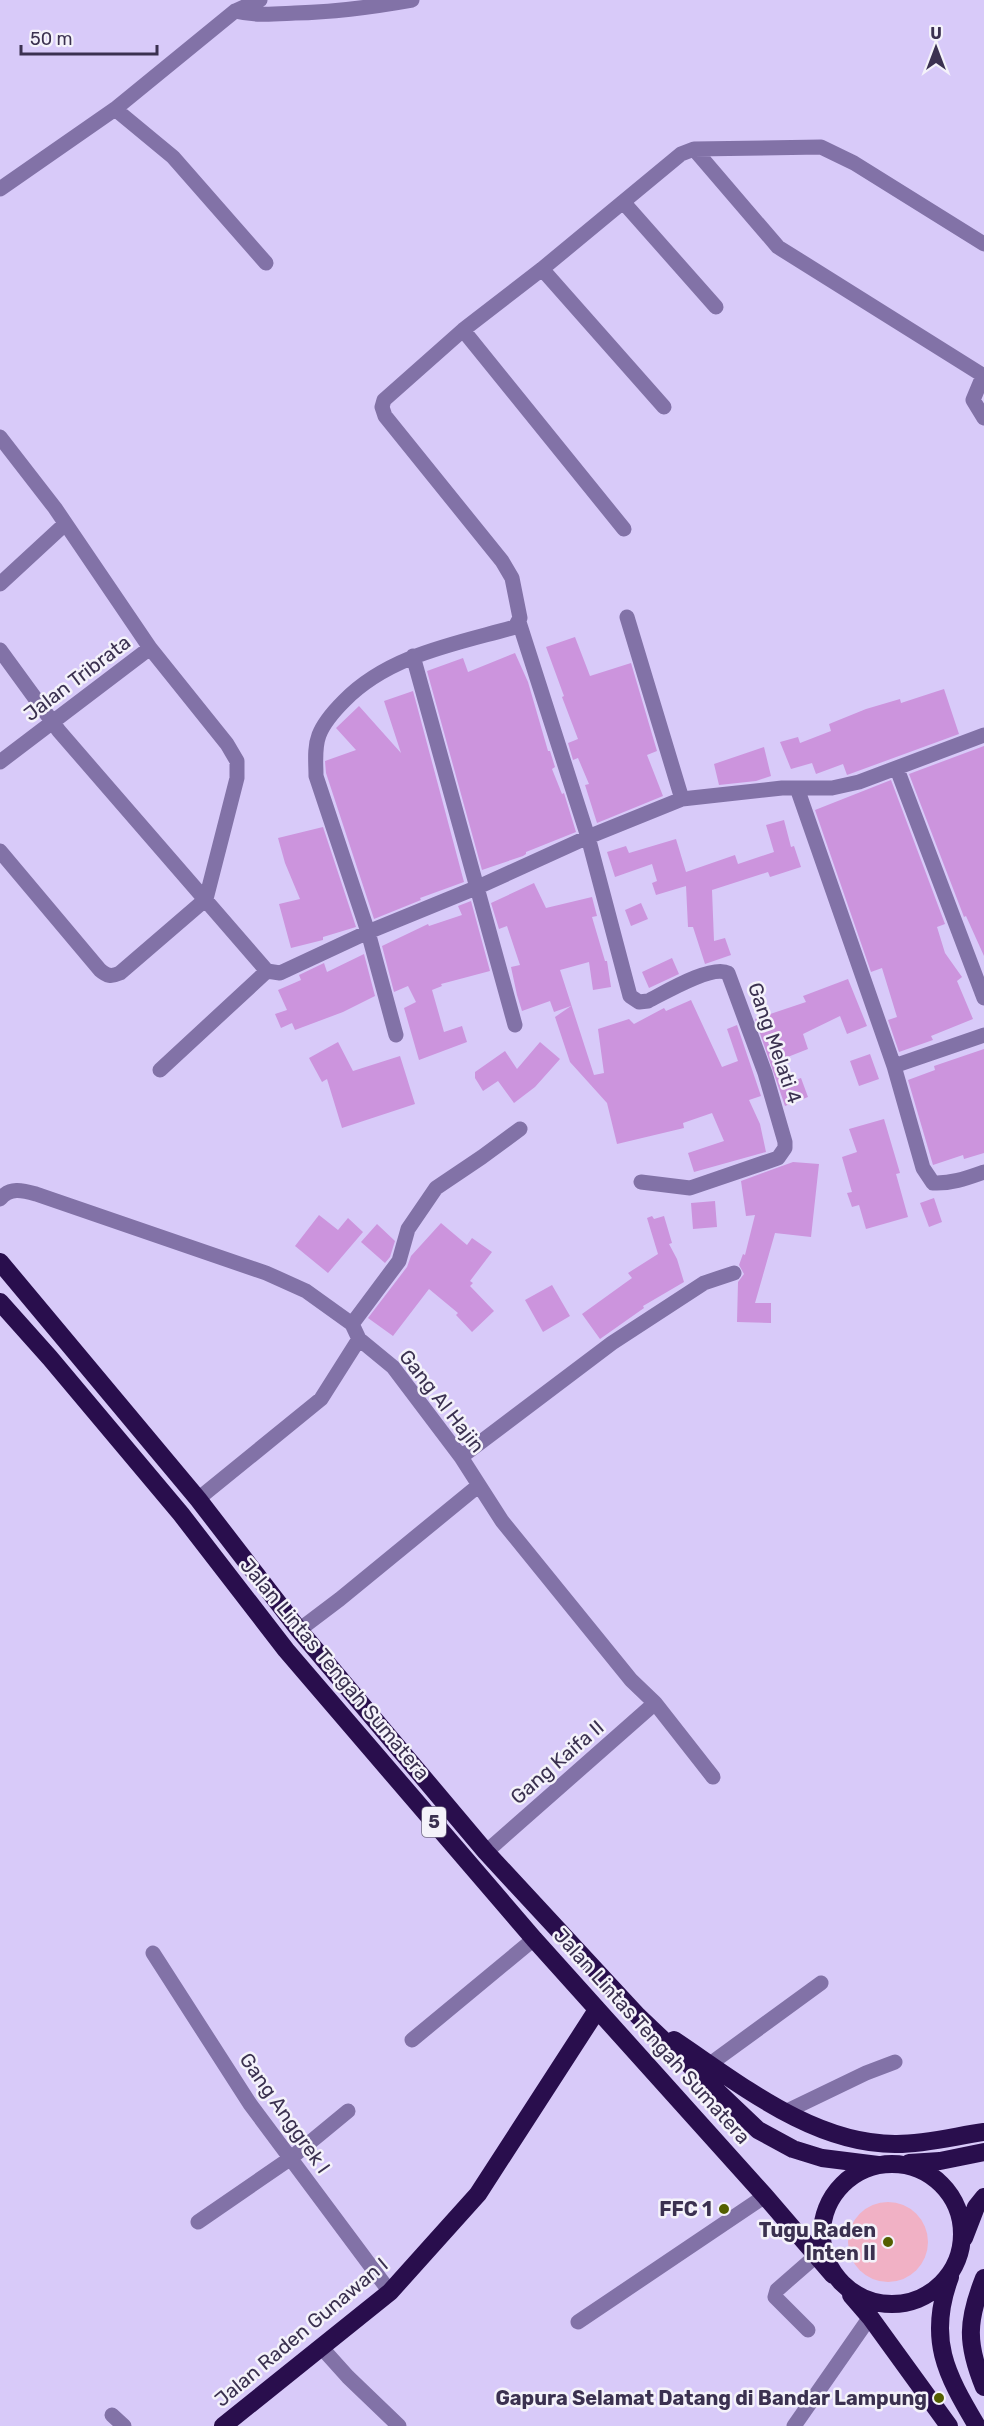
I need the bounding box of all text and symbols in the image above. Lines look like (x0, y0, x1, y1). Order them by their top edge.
scale bar (21, 18, 158, 56)
north arrow (906, 18, 966, 78)
text: U (930, 24, 942, 43)
text: 50 m (30, 28, 73, 50)
street label: Jalan Tribrata (19, 630, 135, 726)
street label: Gang Melati 4 (743, 979, 807, 1107)
street label: Gang Al Hajin (394, 1345, 490, 1457)
street label: Jalan Lintas Tengah Sumatera (235, 1553, 435, 1785)
street label: Gang Kaifa II (505, 1715, 609, 1809)
road number: 5 (422, 1807, 446, 1837)
street label: Jalan Lintas Tengah Sumatera (549, 1923, 755, 2149)
street label: Gang Anggrek I (235, 2048, 335, 2178)
place label: FFC 1 (659, 2197, 712, 2221)
marker: FFC 1 (717, 2202, 731, 2216)
place label: Tugu Raden Inten II (759, 2218, 876, 2265)
marker: Tugu Raden Inten II (881, 2235, 895, 2249)
street label: Jalan Raden Gunawan I (209, 2252, 393, 2412)
place label: Gapura Selamat Datang di Bandar Lampung (495, 2386, 927, 2410)
marker: Gapura Selamat Datang di Bandar Lampung (932, 2391, 946, 2405)

